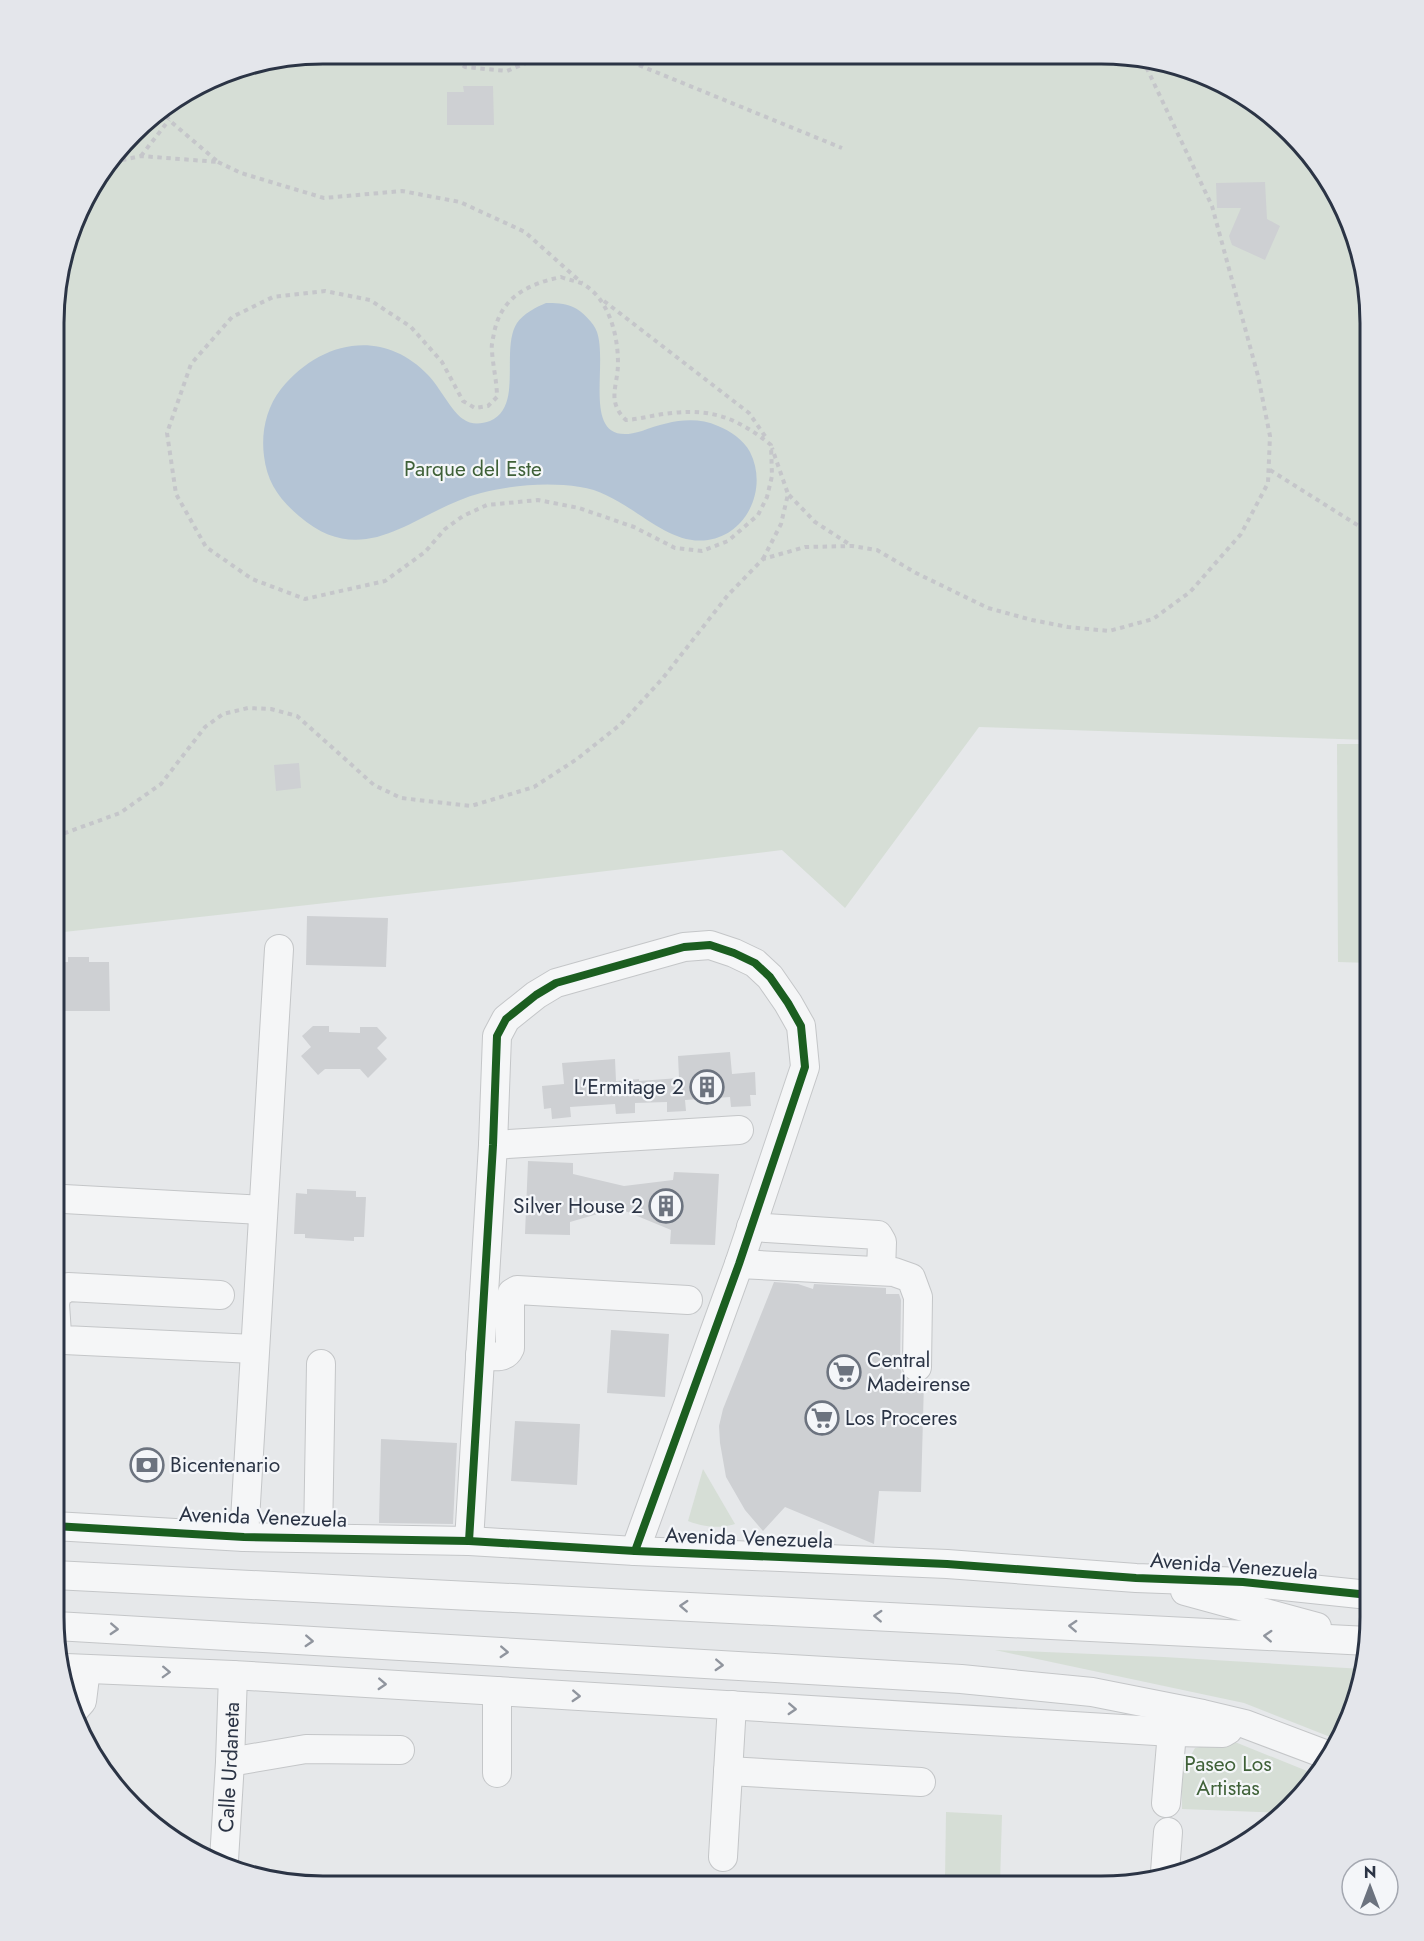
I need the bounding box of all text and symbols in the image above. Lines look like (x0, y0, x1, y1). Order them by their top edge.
park label: Parque del Este (404, 454, 542, 484)
building icon: L'Ermitage 2 (689, 1069, 725, 1105)
place label: L'Ermitage 2 (574, 1072, 684, 1102)
building icon: Silver House 2 (648, 1188, 684, 1224)
place label: Silver House 2 (513, 1191, 643, 1221)
place label: Central Madeirense (867, 1345, 971, 1399)
supermarket icon: Central Madeirense (826, 1354, 862, 1390)
supermarket icon: Los Proceres (804, 1400, 840, 1436)
place label: Los Proceres (845, 1403, 957, 1433)
bank icon: Bicentenario (129, 1447, 165, 1483)
place label: Bicentenario (170, 1450, 280, 1480)
street label: Avenida Venezuela (178, 1499, 348, 1535)
street label: Avenida Venezuela (664, 1520, 834, 1556)
street label: Avenida Venezuela (1149, 1545, 1319, 1587)
one-way arrow (679, 1600, 688, 1613)
one-way arrow (874, 1609, 883, 1622)
one-way arrow (1069, 1619, 1078, 1632)
one-way arrow (110, 1623, 119, 1636)
one-way arrow (1263, 1629, 1272, 1642)
one-way arrow (304, 1634, 313, 1647)
one-way arrow (499, 1645, 508, 1658)
one-way arrow (715, 1658, 724, 1671)
one-way arrow (162, 1666, 171, 1679)
one-way arrow (377, 1677, 386, 1690)
one-way arrow (572, 1689, 581, 1702)
street label: Calle Urdaneta (211, 1701, 247, 1833)
one-way arrow (788, 1702, 797, 1715)
park label: Paseo Los Artistas (1184, 1749, 1272, 1803)
north arrow (1340, 1857, 1400, 1917)
text: N (1364, 1861, 1376, 1884)

